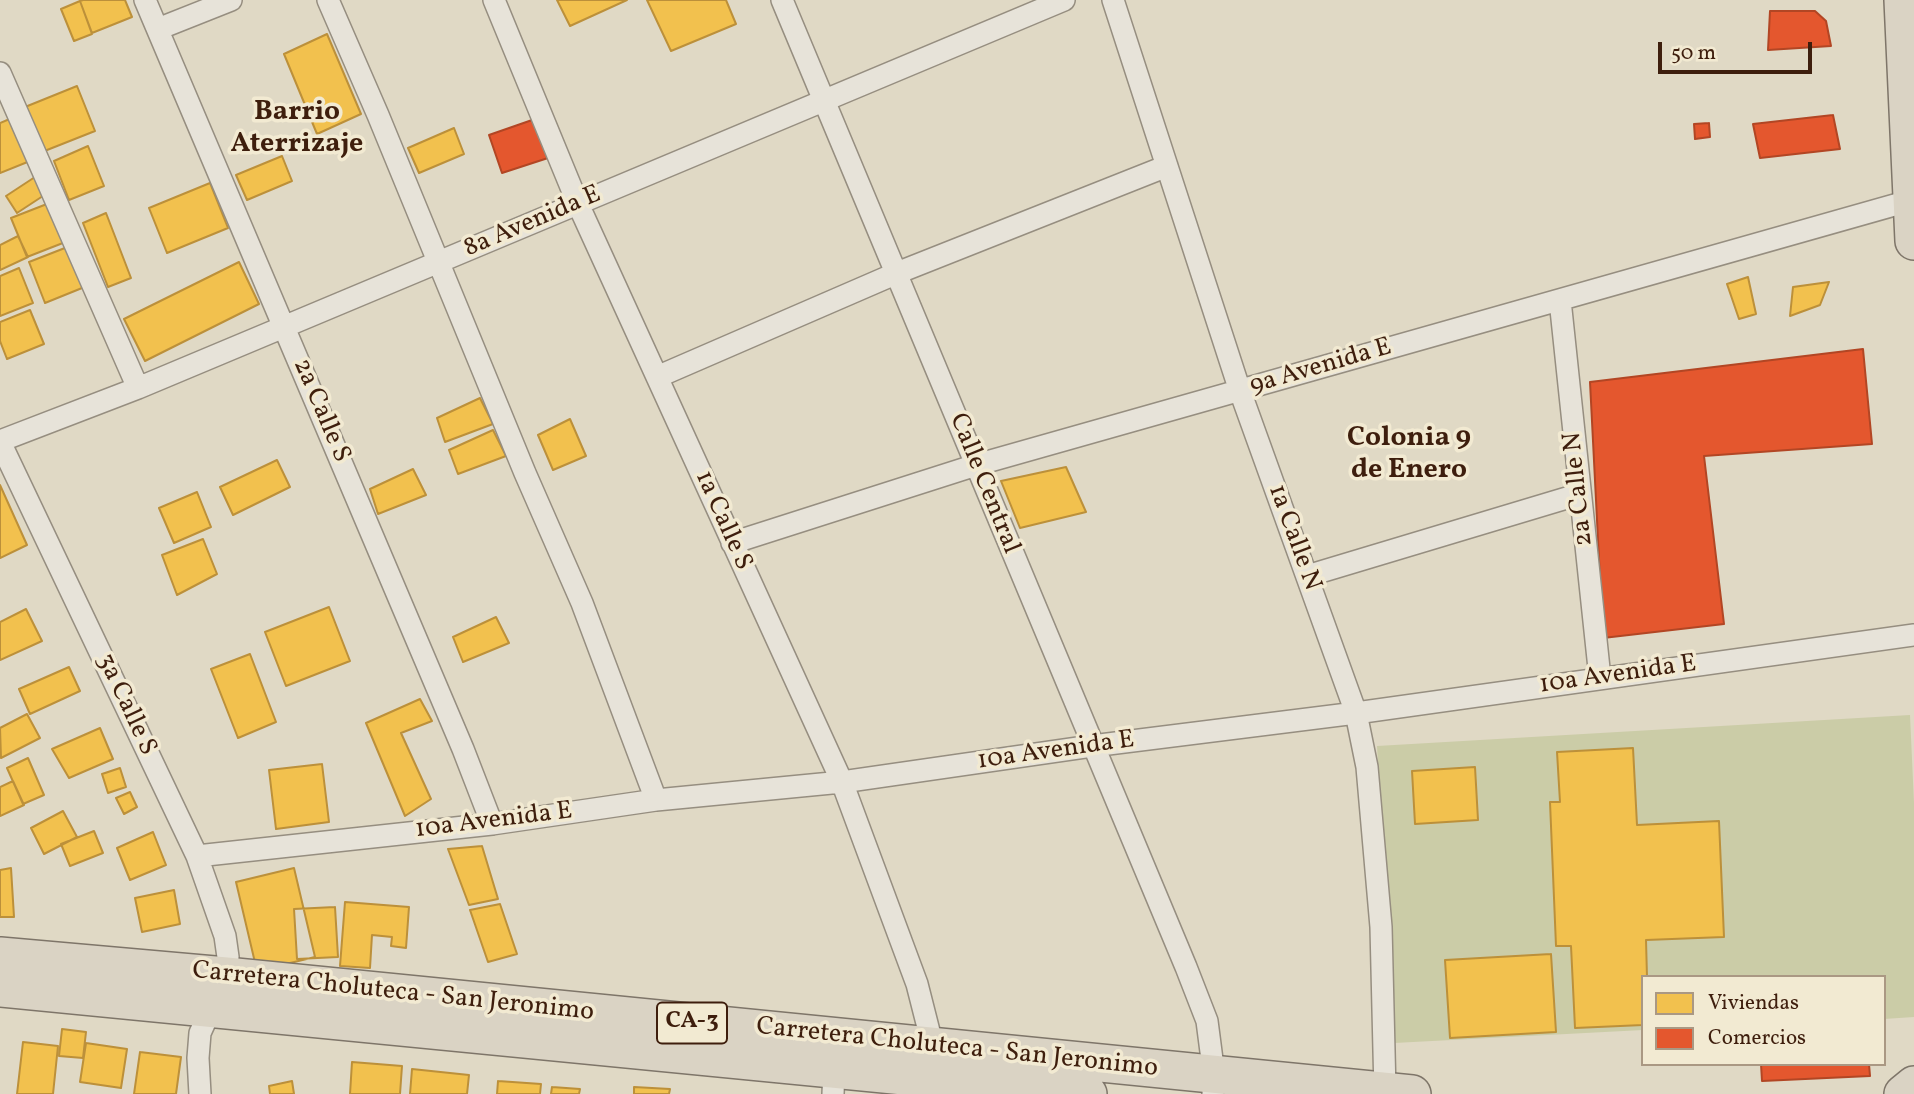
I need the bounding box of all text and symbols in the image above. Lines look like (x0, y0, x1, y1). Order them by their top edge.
scale bar (1662, 28, 1816, 72)
text: 50 m (1671, 39, 1716, 68)
district label: Barrio Aterrizaje (231, 97, 363, 163)
street label: 8a Avenida E (460, 180, 606, 266)
street label: 9a Avenida E (1247, 333, 1395, 403)
street label: 2a Calle S (284, 355, 356, 467)
street label: Calle Central (941, 409, 1025, 559)
district label: Colonia 9 de Enero (1347, 423, 1471, 489)
street label: 2a Calle N (1559, 430, 1601, 548)
street label: 1a Calle S (686, 466, 758, 576)
street label: 1a Calle N (1259, 481, 1327, 595)
street label: 3a Calle S (88, 649, 162, 761)
street label: 10a Avenida E (1538, 650, 1698, 702)
street label: 10a Avenida E (976, 726, 1136, 778)
street label: 10a Avenida E (414, 797, 574, 847)
street label: Carretera Choluteca - San Jeronimo (191, 956, 595, 1030)
legend (1641, 975, 1886, 1066)
text: Viviendas (1708, 989, 1799, 1018)
road number: CA-3 (657, 1002, 727, 1044)
street label: Carretera Choluteca - San Jeronimo (755, 1012, 1159, 1086)
text: Comercios (1708, 1024, 1806, 1053)

